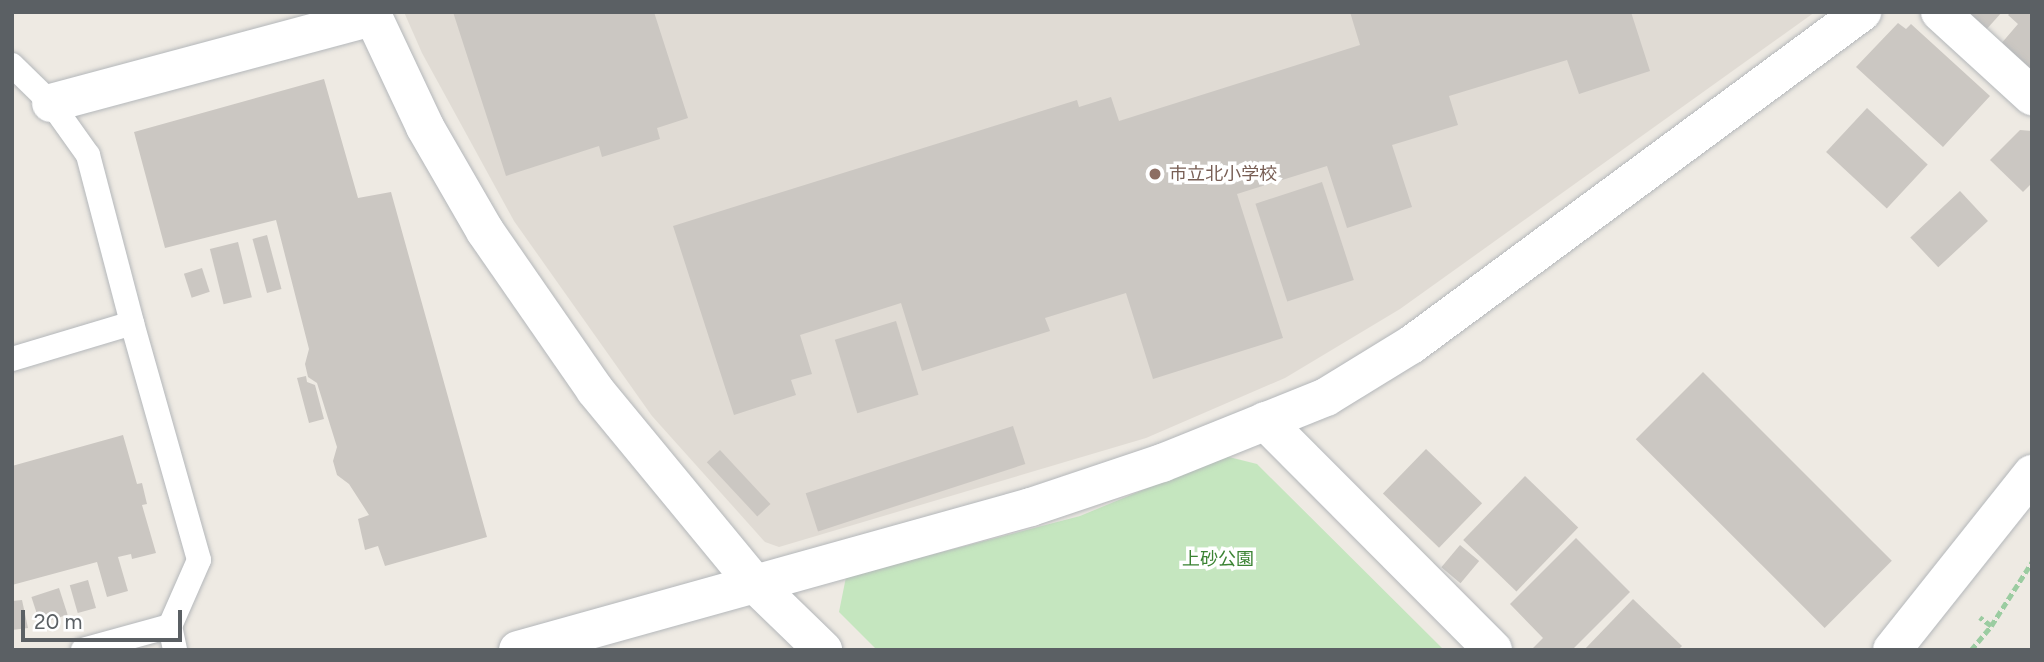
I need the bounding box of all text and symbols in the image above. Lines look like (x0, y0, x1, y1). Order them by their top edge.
place label: 市立北小学校 (1169, 163, 1277, 185)
marker: 市立北小学校 (1147, 166, 1163, 182)
park label: 上砂公園 (1182, 548, 1254, 570)
scale bar (24, 596, 186, 640)
text: 20 m (34, 609, 82, 634)

